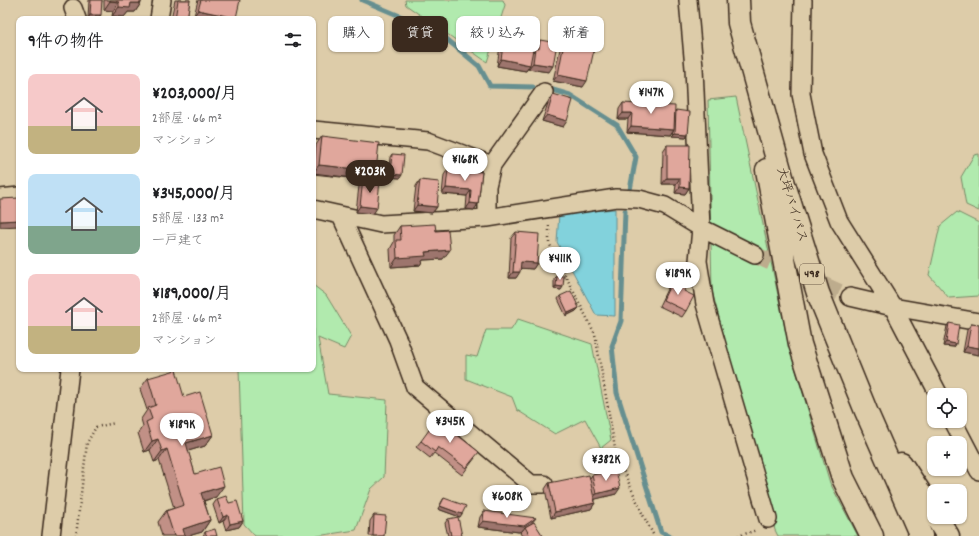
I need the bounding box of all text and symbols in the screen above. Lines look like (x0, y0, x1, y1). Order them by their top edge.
chip: 購入 (328, 16, 384, 52)
chip: 賃貸 (392, 16, 448, 52)
chip: 絞り込み (456, 16, 540, 52)
chip: 新着 (548, 16, 604, 52)
icon: filters (282, 29, 304, 51)
text: 9件の物件 (28, 31, 104, 55)
pin: ¥147K (623, 81, 679, 115)
text: ¥203,000/月 (152, 83, 237, 107)
text: ¥147K (638, 84, 664, 103)
icon: home (60, 90, 108, 138)
text: 2部屋 · 66 m² (152, 110, 222, 129)
text: マンション (152, 132, 216, 151)
pin: ¥168K (437, 148, 493, 182)
text: ¥168K (452, 151, 478, 170)
pin: ¥203K (342, 160, 398, 194)
text: ¥203K (355, 163, 385, 182)
street label: 大坪バイパス (771, 165, 811, 245)
text: ¥345,000/月 (152, 183, 236, 207)
icon: home (60, 190, 108, 238)
text: 5部屋 · 133 m² (152, 210, 224, 229)
text: 一戸建て (152, 232, 204, 251)
pin: ¥411K (532, 247, 588, 281)
text: ¥411K (548, 250, 572, 269)
pin: ¥189K (650, 262, 706, 296)
road number: 498 (800, 264, 824, 284)
text: ¥189K (665, 265, 691, 284)
text: ¥189,000/月 (152, 283, 231, 307)
icon: home (60, 290, 108, 338)
text: 2部屋 · 66 m² (152, 310, 222, 329)
text: マンション (152, 332, 216, 351)
map controls (927, 388, 967, 524)
button: locate (927, 388, 967, 428)
pin: ¥345K (422, 410, 478, 444)
pin: ¥189K (154, 413, 210, 447)
text: ¥345K (435, 413, 465, 432)
text: ¥189K (169, 416, 195, 435)
button: + (927, 436, 967, 476)
pin: ¥382K (578, 448, 634, 482)
text: ¥382K (592, 451, 620, 470)
button: − (927, 484, 967, 524)
pin: ¥608K (479, 485, 535, 519)
text: ¥608K (492, 488, 522, 507)

